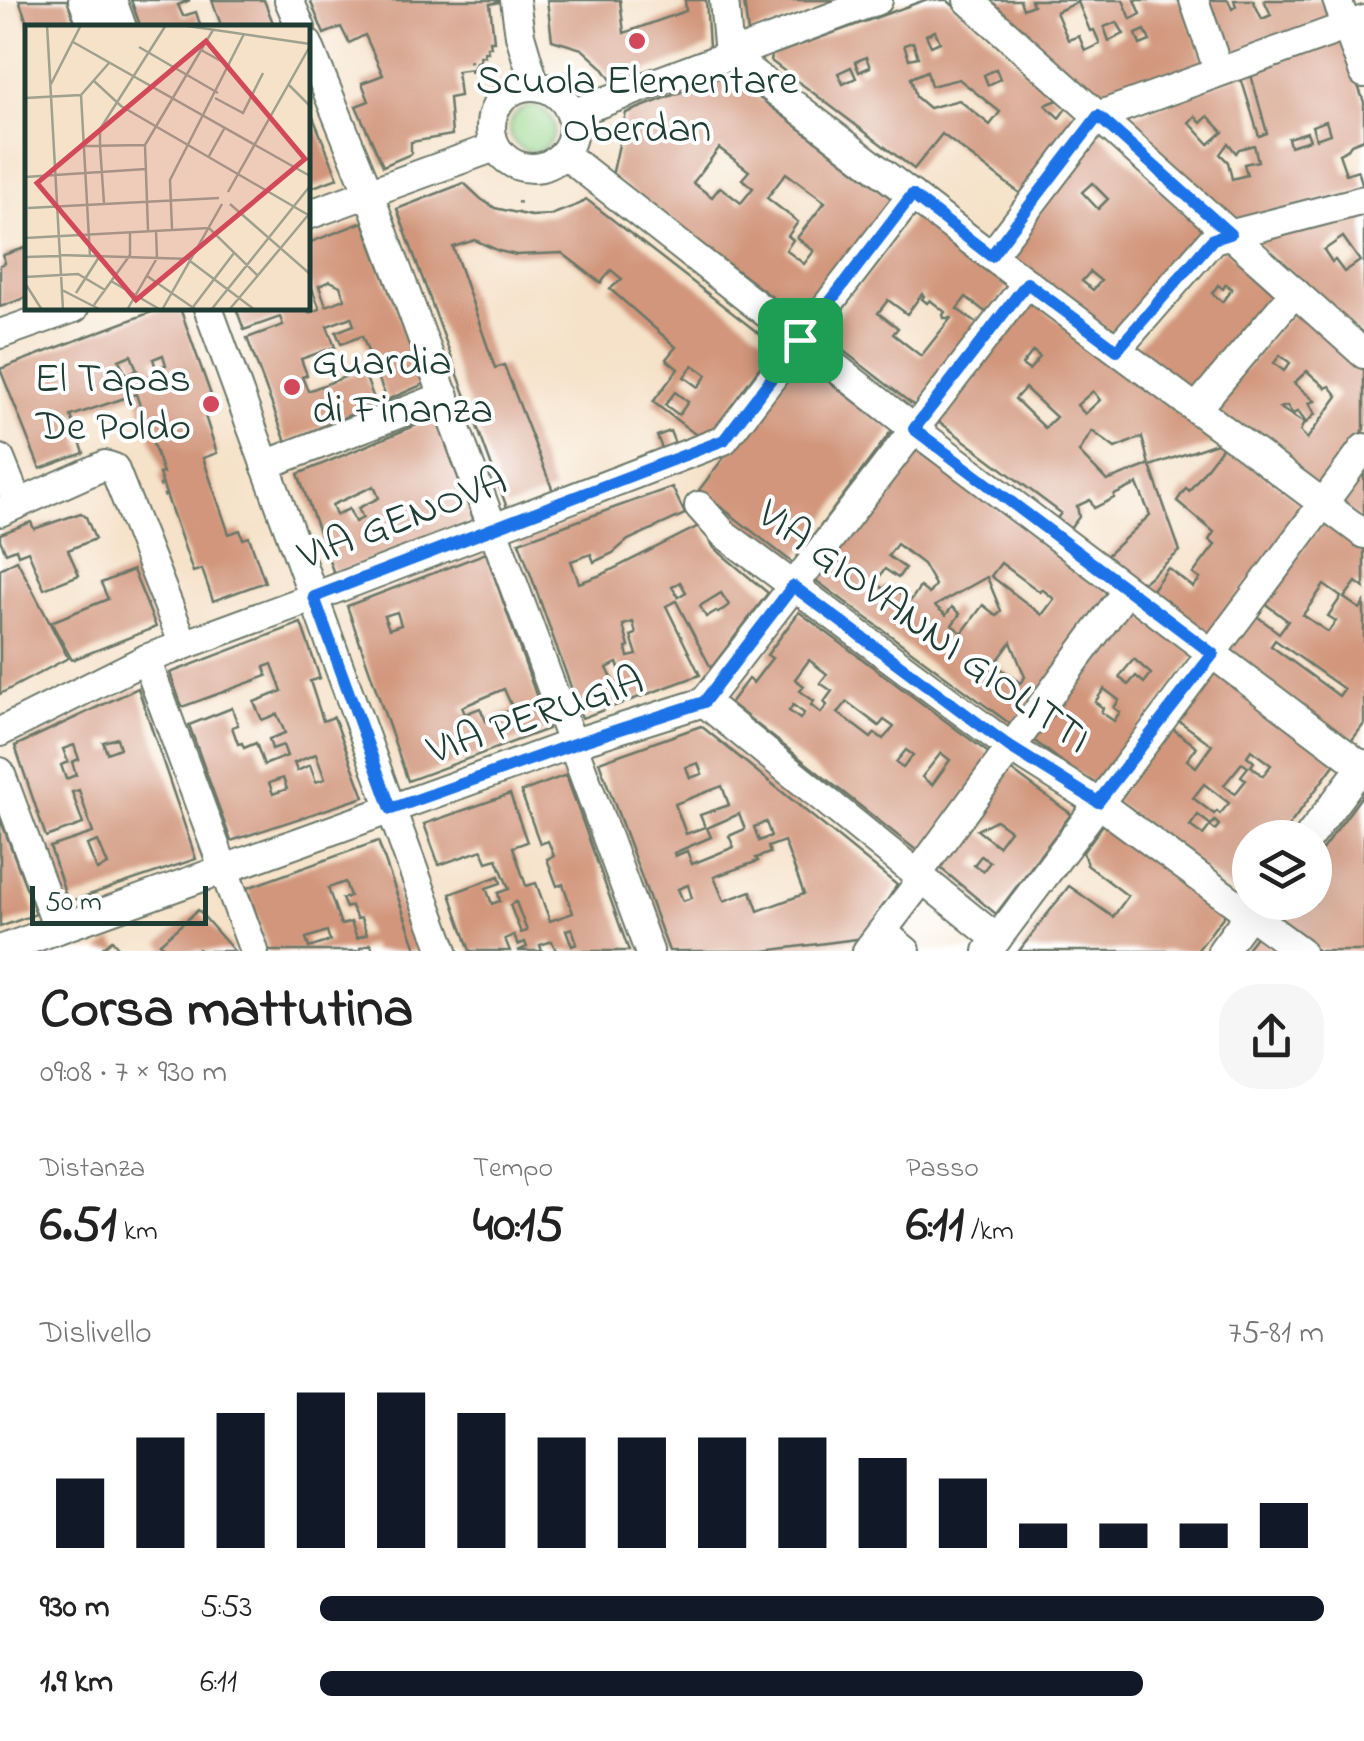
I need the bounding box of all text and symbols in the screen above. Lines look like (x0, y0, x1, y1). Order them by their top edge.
inset map (25, 25, 310, 310)
marker: Scuola Elementare Oberdan (626, 30, 648, 52)
place label: Scuola Elementare Oberdan (476, 52, 798, 161)
pin (758, 298, 843, 383)
icon: arrive (773, 313, 828, 368)
place label: Guardia di Finanza (312, 333, 493, 442)
place label: El Tapas De Poldo (34, 350, 191, 459)
marker: Guardia di Finanza (281, 376, 303, 398)
marker: El Tapas De Poldo (200, 393, 222, 415)
street label: VIA GENOVA (289, 452, 516, 588)
street label: VIA GIOVANNI GIOLITTI (743, 485, 1103, 770)
street label: VIA PERUGIA (419, 652, 652, 783)
map controls (1232, 820, 1332, 920)
button: layers (1232, 820, 1332, 920)
scale bar (30, 881, 208, 926)
text: 50 m (45, 883, 102, 924)
text: Corsa mattutina (40, 972, 413, 1052)
button: share (1219, 984, 1324, 1089)
text: 09:08 · 7 × 930 m (40, 1050, 227, 1097)
text: Distanza (40, 1149, 145, 1190)
text: Tempo (473, 1149, 553, 1190)
text: Passo (906, 1149, 979, 1190)
text: 6.51 (40, 1190, 117, 1263)
text: 40:15 (473, 1190, 564, 1263)
text: 6:11 (906, 1190, 964, 1263)
text: km (117, 1212, 158, 1253)
text: /km (964, 1212, 1014, 1253)
text: Dislivello (40, 1311, 152, 1358)
text: 75–81 m (1228, 1311, 1324, 1358)
text: 930 m (40, 1585, 110, 1632)
text: 5:53 (200, 1585, 253, 1632)
text: 1.9 km (40, 1660, 113, 1707)
text: 6:11 (200, 1660, 237, 1707)

